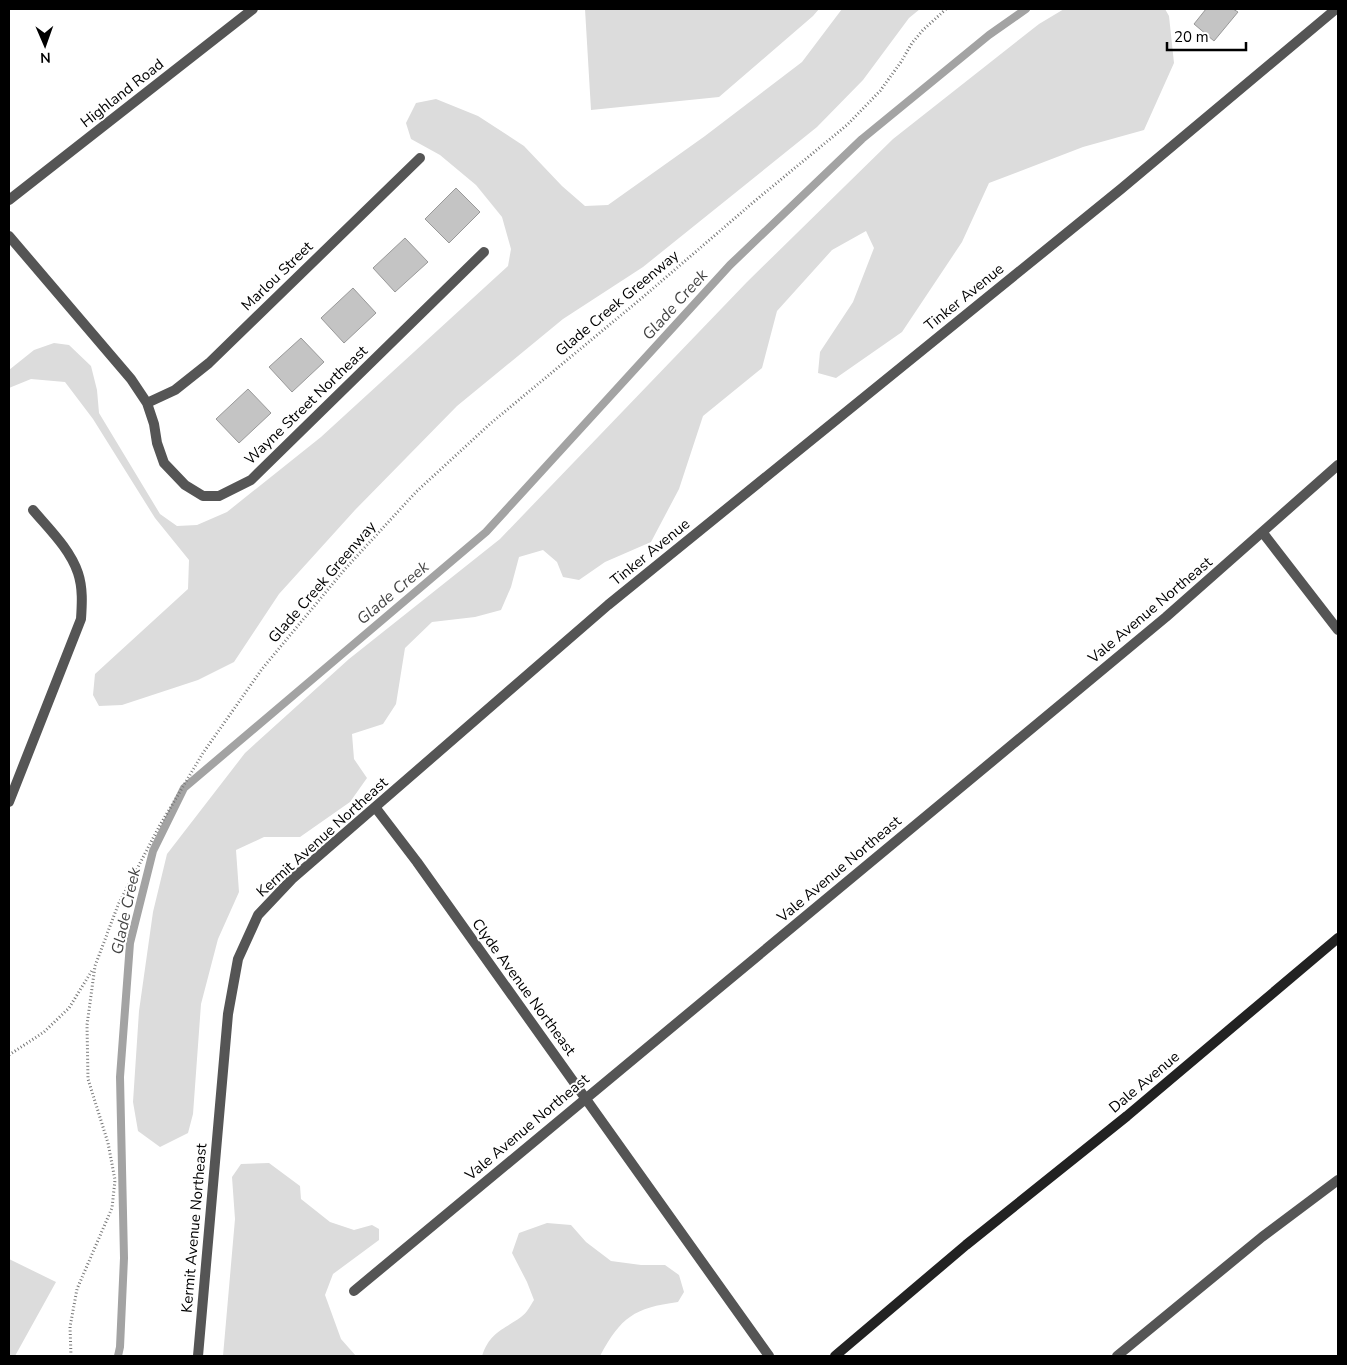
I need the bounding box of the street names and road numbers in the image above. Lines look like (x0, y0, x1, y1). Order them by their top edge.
street label: Highland Road (76, 54, 168, 132)
street label: Marlou Street (237, 236, 318, 315)
street label: Glade Creek Greenway (552, 246, 682, 360)
street label: Tinker Avenue (920, 259, 1008, 335)
street label: Wayne Street Northeast (240, 340, 372, 469)
street label: Tinker Avenue (606, 514, 694, 590)
street label: Glade Creek Greenway (264, 517, 381, 647)
street label: Vale Avenue Northeast (1083, 552, 1217, 668)
street label: Kermit Avenue Northeast (252, 772, 392, 901)
street label: Vale Avenue Northeast (772, 811, 906, 927)
street label: Clyde Avenue Northeast (467, 914, 581, 1060)
street label: Dale Avenue (1105, 1047, 1184, 1117)
street label: Vale Avenue Northeast (460, 1069, 594, 1185)
street label: Kermit Avenue Northeast (177, 1142, 211, 1314)

